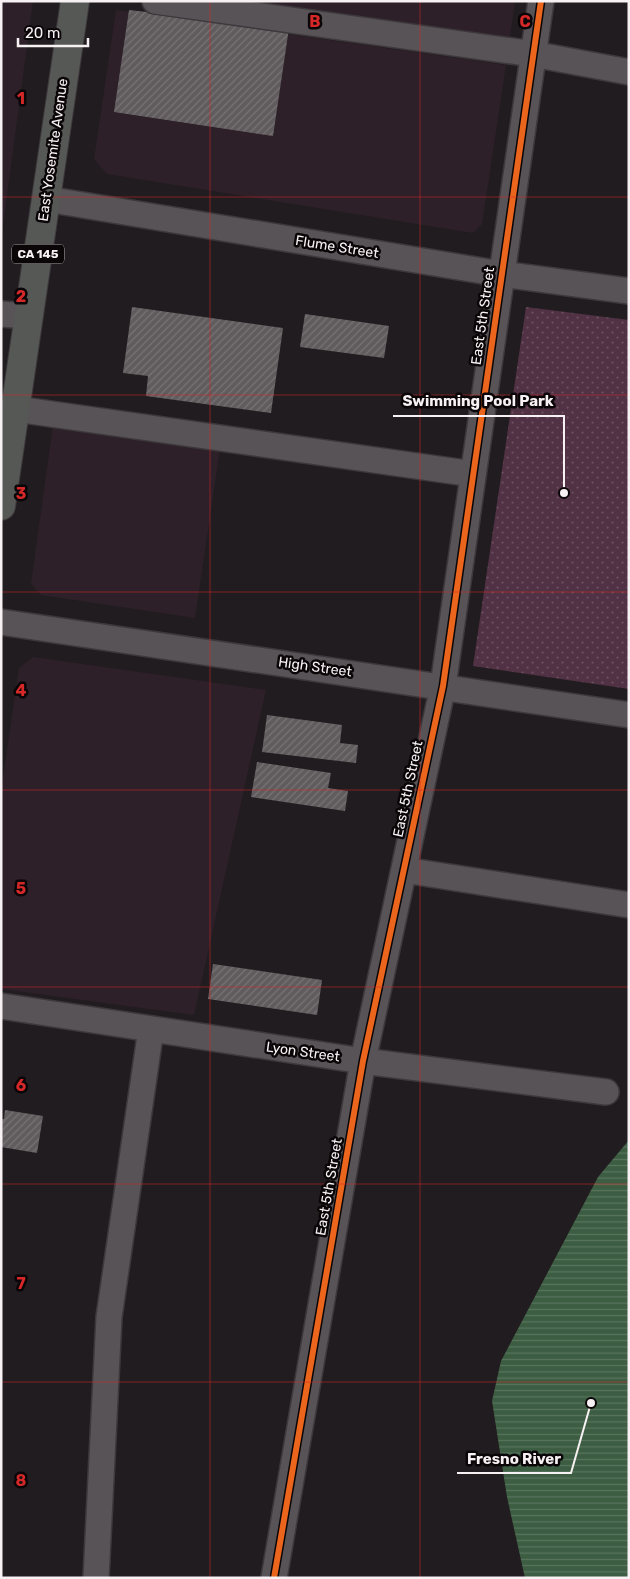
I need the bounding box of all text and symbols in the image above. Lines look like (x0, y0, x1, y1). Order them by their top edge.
text: B (309, 12, 321, 31)
text: C (519, 12, 531, 31)
scale bar (18, 15, 88, 47)
text: 20 m (25, 24, 60, 42)
street label: East Yosemite Avenue (35, 77, 71, 222)
text: 1 (17, 89, 25, 108)
street label: Flume Street (294, 232, 380, 262)
road number: CA 145 (12, 244, 64, 264)
street label: East 5th Street (468, 266, 498, 366)
text: 2 (16, 287, 26, 306)
callout: Swimming Pool Park (393, 386, 564, 416)
text: Swimming Pool Park (402, 392, 554, 410)
text: 3 (16, 484, 26, 503)
street label: High Street (277, 653, 353, 681)
text: 4 (16, 681, 27, 700)
street label: East 5th Street (389, 739, 427, 839)
text: 5 (16, 879, 26, 898)
street label: Lyon Street (265, 1038, 342, 1066)
text: 6 (16, 1076, 26, 1095)
street label: East 5th Street (312, 1137, 346, 1237)
text: 7 (16, 1274, 26, 1293)
callout: Fresno River (457, 1443, 571, 1473)
text: Fresno River (467, 1450, 561, 1468)
text: 8 (16, 1471, 27, 1490)

